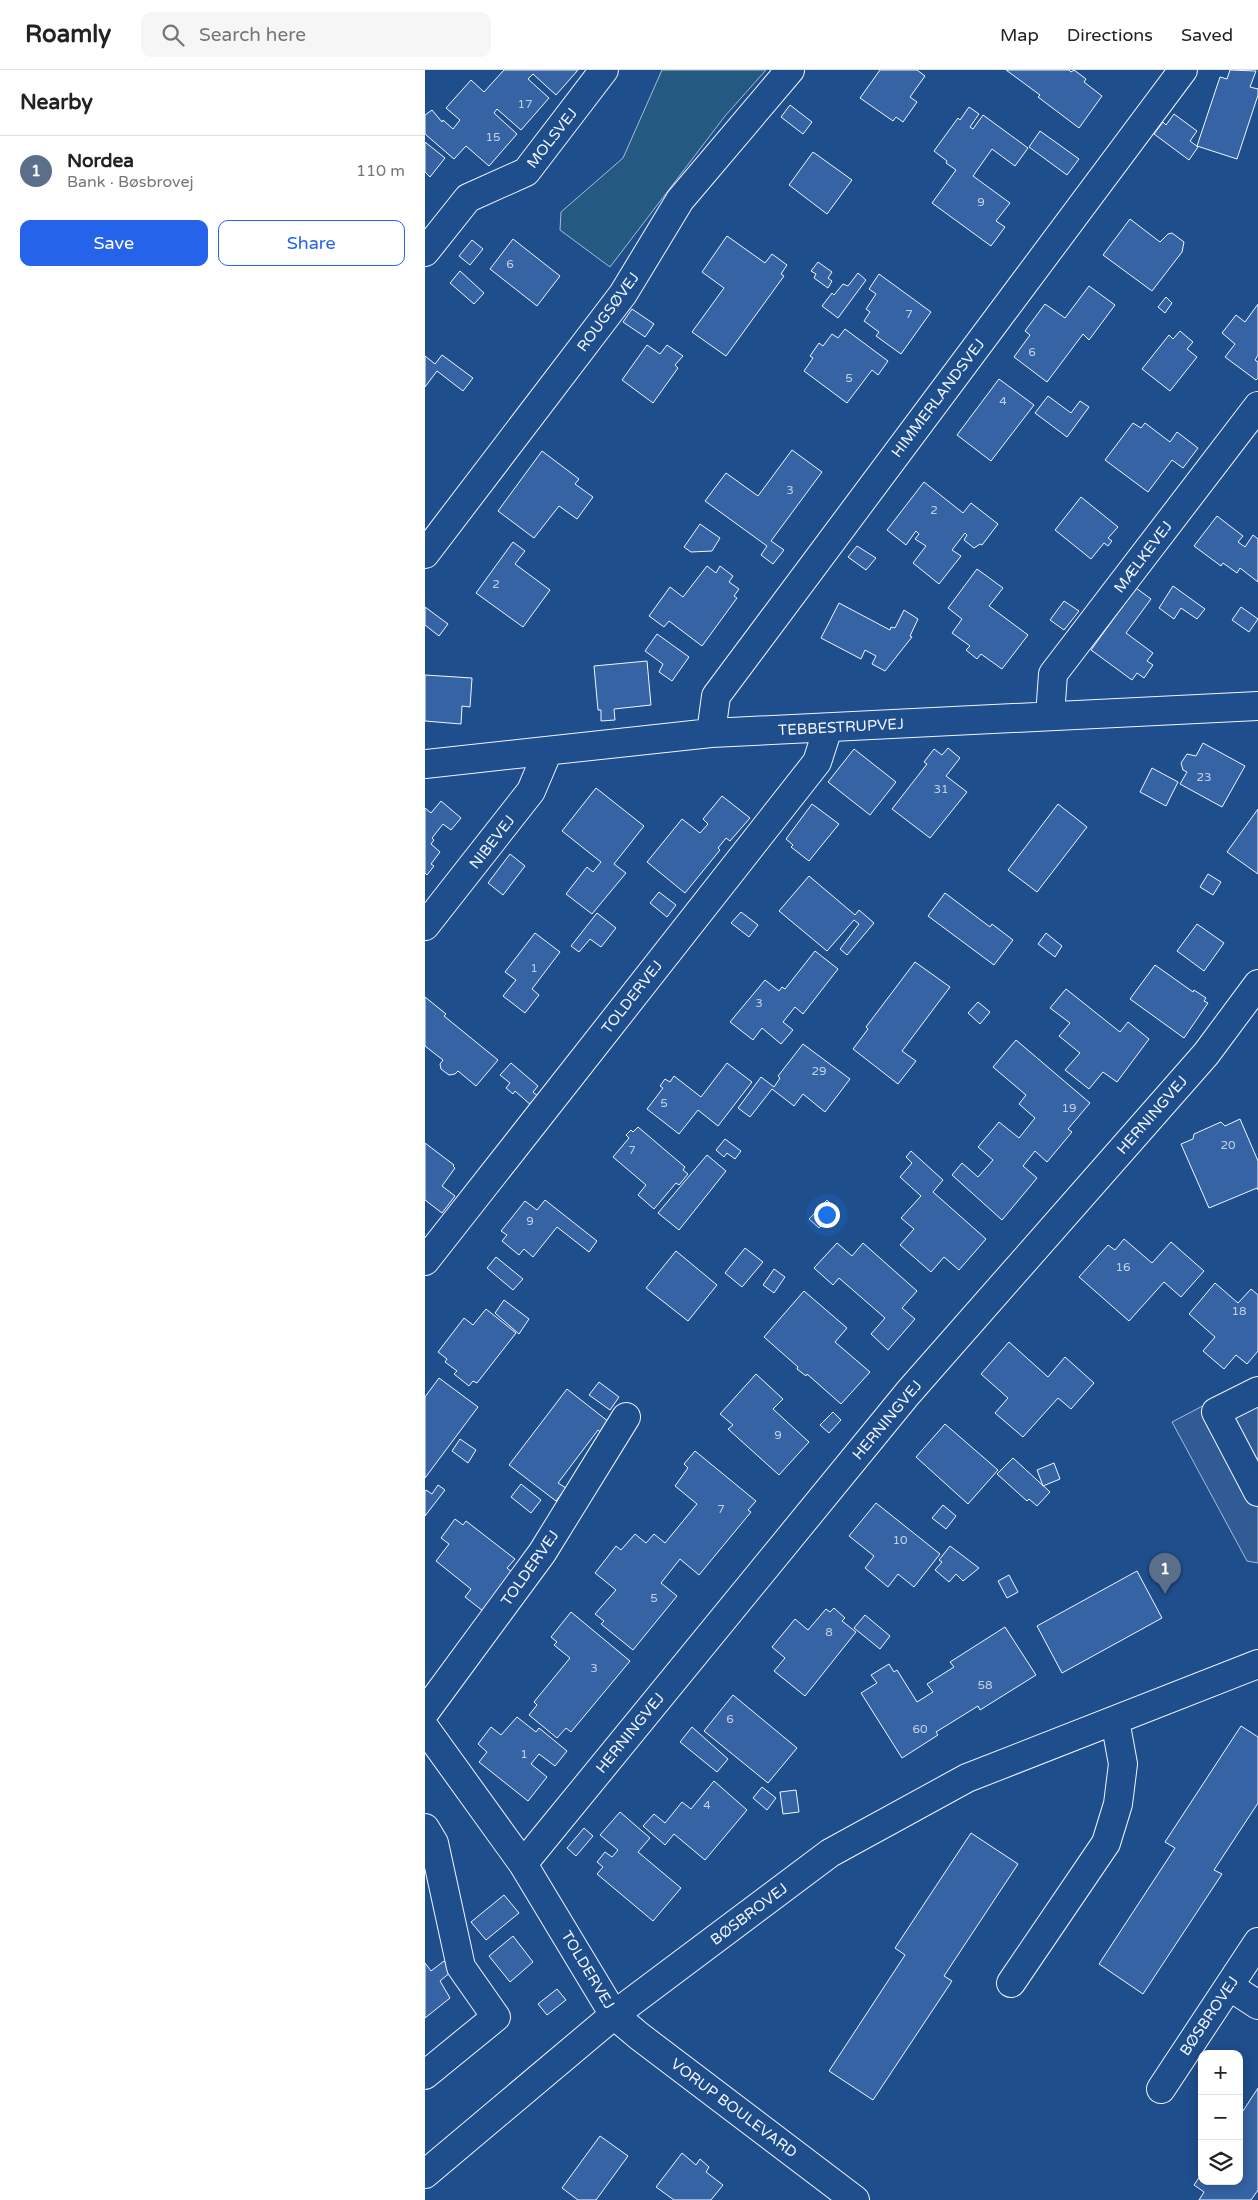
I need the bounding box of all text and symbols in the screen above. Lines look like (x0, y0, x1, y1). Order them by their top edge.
search box (141, 12, 491, 57)
text: Roamly (25, 20, 111, 49)
icon: search (159, 21, 187, 49)
text: Search here (199, 24, 306, 46)
text: Map (1000, 24, 1039, 46)
text: Directions (1067, 24, 1153, 46)
text: Saved (1181, 24, 1233, 46)
text: Nearby (20, 90, 93, 115)
house number: 17 (517, 97, 533, 111)
street label: MOLSVEJ (523, 104, 581, 172)
house number: 15 (485, 130, 501, 144)
text: Nordea (67, 150, 134, 172)
text: 1 (31, 161, 41, 181)
text: 110 m (356, 161, 405, 181)
text: Bank · Bøsbrovej (67, 172, 194, 192)
house number: 9 (977, 195, 985, 209)
button: Save (20, 220, 208, 266)
button: Share (218, 220, 405, 266)
house number: 6 (506, 257, 514, 271)
street label: ROUGSØVEJ (573, 269, 643, 355)
house number: 7 (905, 307, 913, 321)
street label: HIMMERLANDSVEJ (888, 335, 988, 461)
house number: 6 (1028, 345, 1036, 359)
house number: 5 (845, 371, 853, 385)
house number: 4 (999, 394, 1007, 408)
house number: 3 (786, 483, 794, 497)
house number: 2 (930, 503, 938, 517)
street label: MÆLKEVEJ (1110, 518, 1176, 596)
house number: 2 (492, 577, 500, 591)
street label: TEBBESTRUPVEJ (778, 715, 904, 739)
house number: 23 (1196, 770, 1212, 784)
house number: 31 (933, 782, 949, 796)
street label: NIBEVEJ (465, 812, 519, 872)
street label: TOLDERVEJ (598, 957, 666, 1037)
house number: 1 (530, 961, 538, 975)
house number: 3 (755, 996, 763, 1010)
house number: 29 (811, 1064, 827, 1078)
street label: HERNINGVEJ (1113, 1072, 1191, 1158)
house number: 5 (660, 1096, 668, 1110)
house number: 19 (1061, 1101, 1077, 1115)
house number: 20 (1220, 1138, 1236, 1152)
house number: 7 (628, 1143, 636, 1157)
your location (814, 1202, 840, 1228)
house number: 9 (526, 1214, 534, 1228)
house number: 16 (1115, 1260, 1131, 1274)
house number: 18 (1231, 1304, 1247, 1318)
street label: HERNINGVEJ (849, 1377, 925, 1463)
house number: 9 (774, 1428, 782, 1442)
house number: 7 (717, 1502, 725, 1516)
street label: TOLDERVEJ (497, 1527, 563, 1609)
house number: 10 (892, 1533, 908, 1547)
pin: 1 (1149, 1553, 1181, 1594)
house number: 5 (650, 1591, 658, 1605)
house number: 8 (825, 1625, 833, 1639)
house number: 3 (590, 1661, 598, 1675)
house number: 58 (977, 1678, 993, 1692)
street label: HERNINGVEJ (592, 1689, 668, 1777)
house number: 6 (726, 1712, 734, 1726)
house number: 60 (912, 1722, 928, 1736)
house number: 1 (520, 1747, 528, 1761)
house number: 4 (703, 1798, 711, 1812)
street label: BØSBROVEJ (707, 1879, 791, 1949)
street label: TOLDERVEJ (558, 1928, 618, 2012)
street label: BØSBROVEJ (1176, 1973, 1242, 2059)
map controls (1198, 2050, 1243, 2185)
button: + (1198, 2050, 1243, 2095)
street label: VORUP BOULEVARD (667, 2055, 801, 2161)
button: − (1198, 2095, 1243, 2140)
button: layers (1198, 2140, 1243, 2185)

